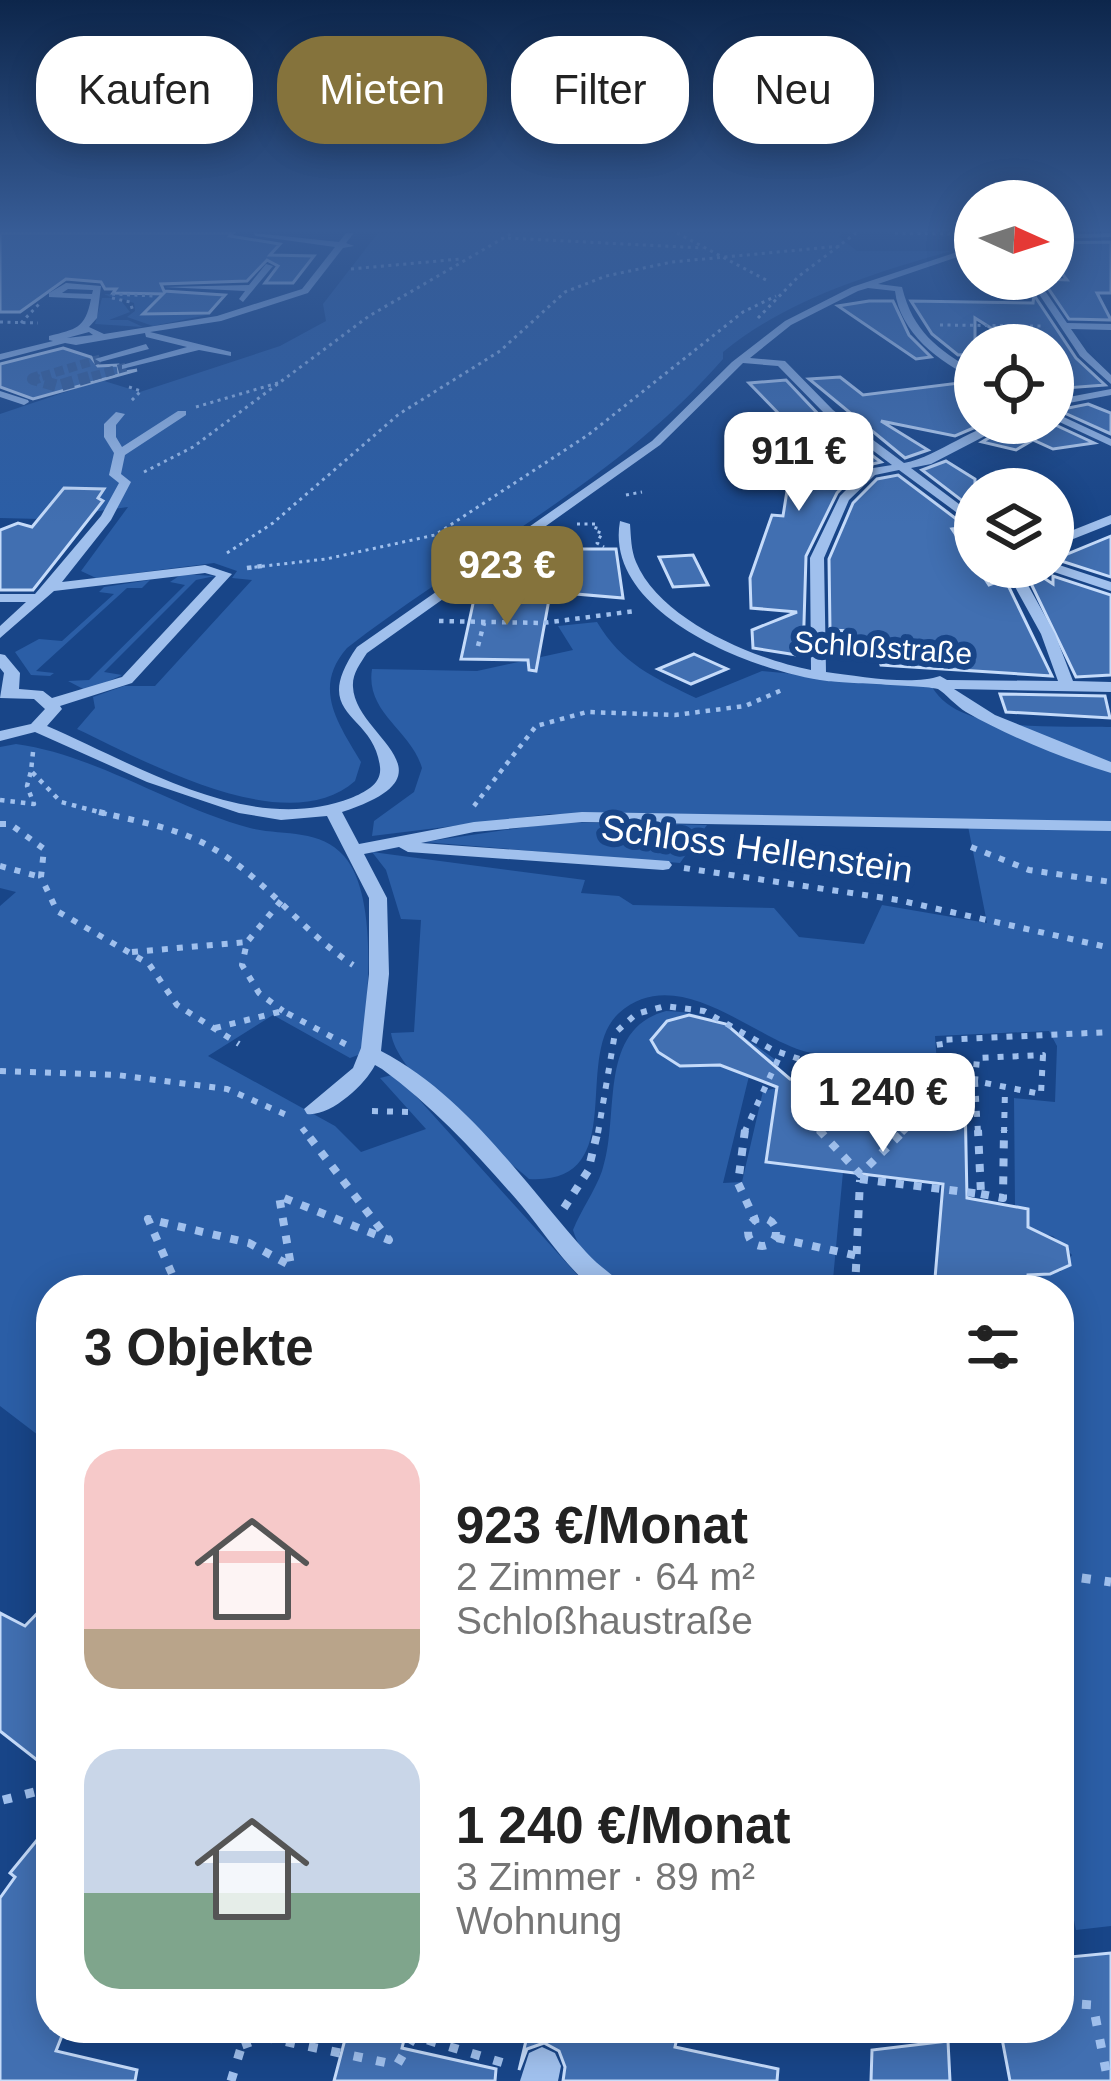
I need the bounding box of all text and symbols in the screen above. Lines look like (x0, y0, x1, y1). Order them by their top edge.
chip: Kaufen (36, 36, 253, 144)
chip: Mieten (277, 36, 487, 144)
chip: Filter (511, 36, 689, 144)
chip: Neu (713, 36, 874, 144)
north arrow (954, 180, 1074, 300)
map controls (954, 180, 1074, 588)
button: locate (954, 324, 1074, 444)
pin: 911 € (715, 412, 883, 514)
text: 911 € (751, 429, 847, 472)
button: layers (954, 468, 1074, 588)
pin: 923 € (423, 526, 591, 628)
text: 923 € (458, 543, 556, 586)
street label: Schloßstraße (793, 625, 973, 670)
street label: Schloss Hellenstein (599, 806, 915, 891)
pin: 1 240 € (772, 1053, 994, 1155)
text: 1 240 € (818, 1070, 948, 1113)
icon: filters (960, 1314, 1026, 1380)
text: 3 Objekte (84, 1319, 314, 1376)
icon: home (180, 1497, 324, 1641)
text: 923 €/Monat (456, 1497, 748, 1554)
text: 2 Zimmer · 64 m² (456, 1555, 755, 1598)
text: Schloßhaustraße (456, 1599, 753, 1642)
icon: home (180, 1797, 324, 1941)
text: 1 240 €/Monat (456, 1797, 790, 1854)
text: 3 Zimmer · 89 m² (456, 1855, 755, 1898)
text: Wohnung (456, 1899, 622, 1942)

